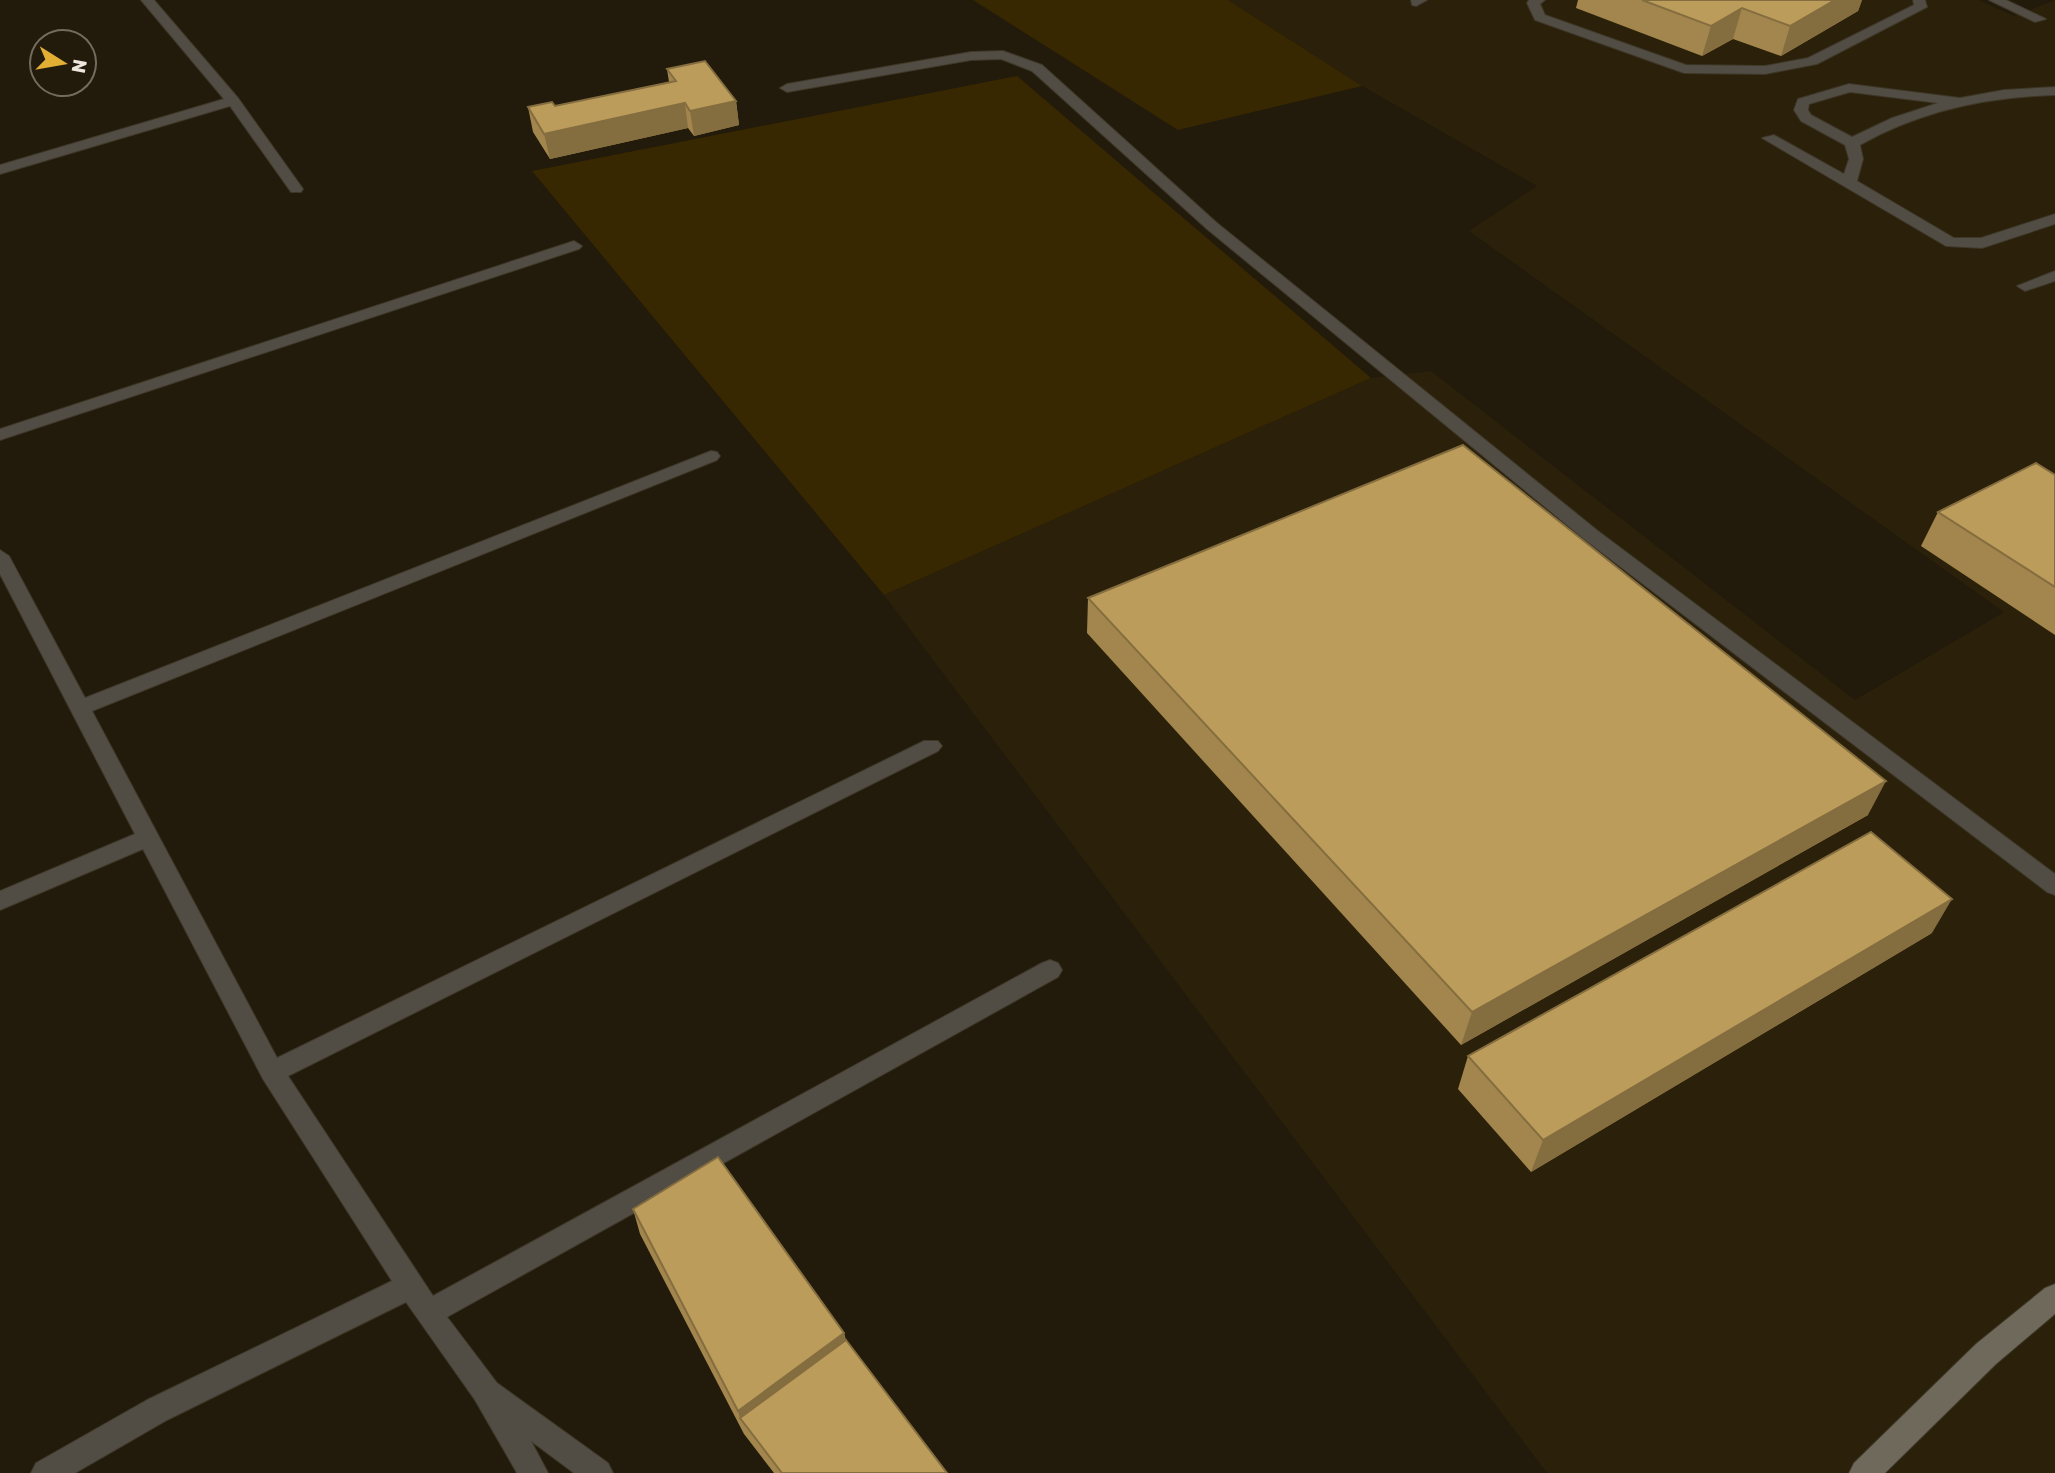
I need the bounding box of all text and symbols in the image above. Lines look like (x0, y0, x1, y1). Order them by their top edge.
north arrow (28, 28, 98, 98)
text: N (67, 57, 92, 75)

